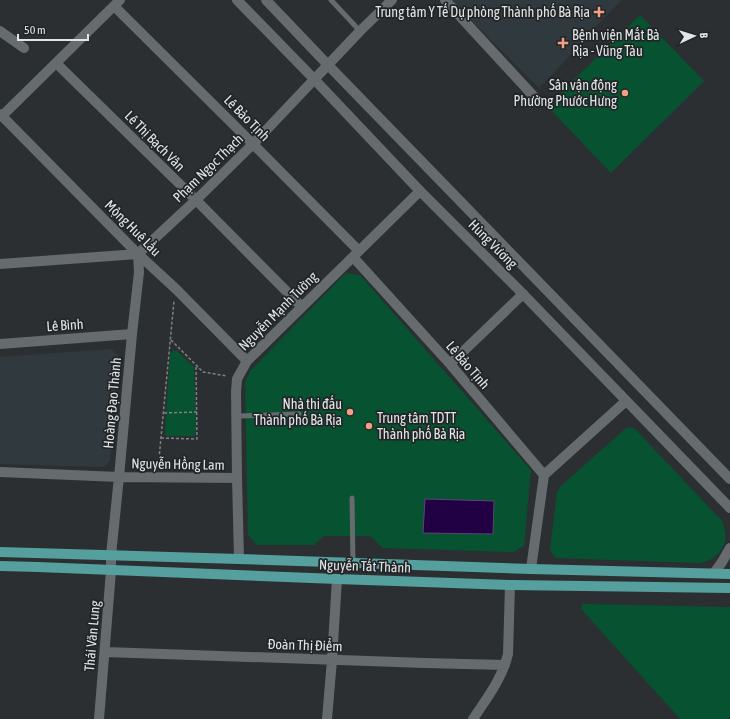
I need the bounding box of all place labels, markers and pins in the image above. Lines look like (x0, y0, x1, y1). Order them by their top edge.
place label: Trung tâm Y Tế Dự phòng Thành phố Bà Rịa (375, 3, 590, 20)
marker: Trung tâm Y Tế Dự phòng Thành phố Bà Rịa (593, 6, 605, 18)
place label: Bệnh viện Mắt Bà Rịa - Vũng Tàu (572, 27, 660, 59)
marker: Bệnh viện Mắt Bà Rịa - Vũng Tàu (557, 37, 569, 49)
place label: Sân vận động Phường Phước Hưng (513, 77, 617, 109)
marker: Sân vận động Phường Phước Hưng (620, 88, 630, 98)
place label: Nhà thi đấu Thành phố Bà Rịa (254, 395, 342, 428)
marker: Nhà thi đấu Thành phố Bà Rịa (345, 407, 355, 417)
place label: Trung tâm TDTT Thành phố Bà Rịa (377, 410, 465, 442)
marker: Trung tâm TDTT Thành phố Bà Rịa (364, 421, 374, 431)

